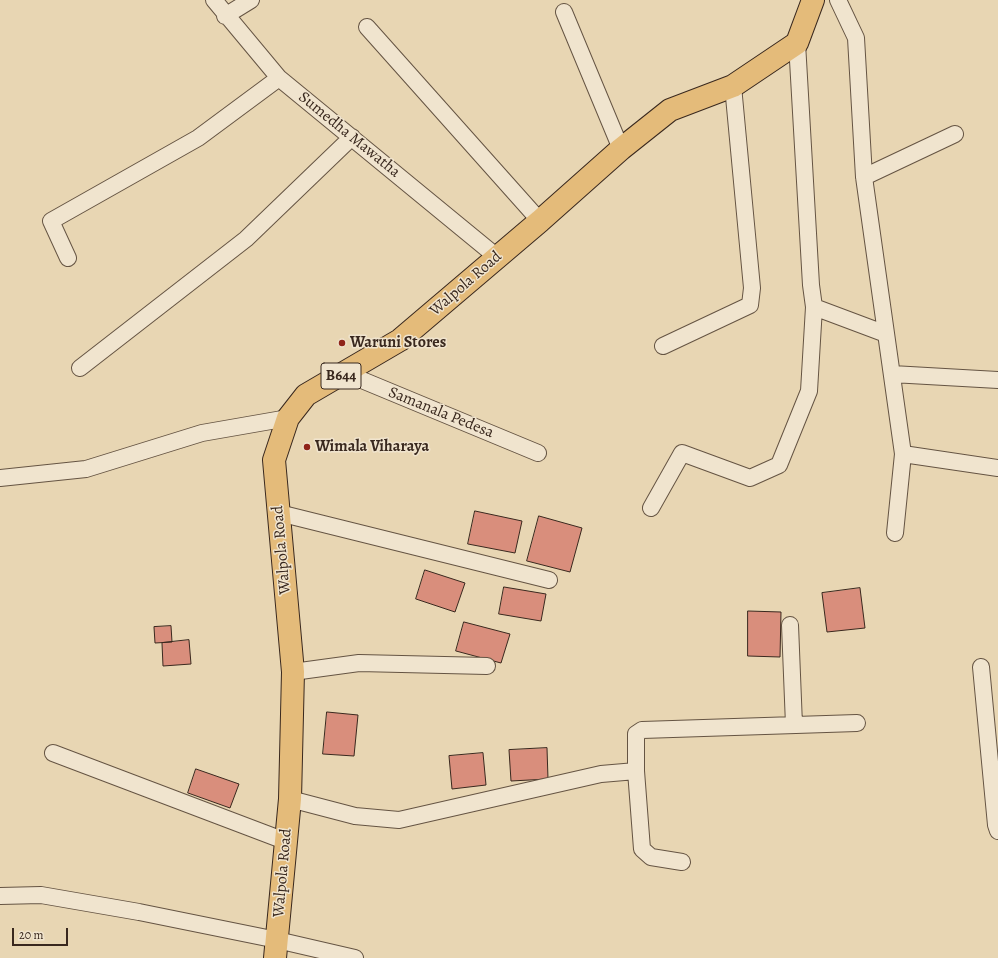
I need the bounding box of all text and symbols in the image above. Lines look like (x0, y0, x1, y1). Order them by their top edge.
street label: Sumedha Mawatha (294, 88, 404, 182)
street label: Walpola Road (426, 247, 506, 321)
place label: Waruni Stores (350, 333, 446, 353)
marker: Waruni Stores (337, 338, 347, 348)
road number: B644 (321, 363, 361, 389)
street label: Samanala Pedesa (385, 383, 497, 443)
place label: Wimala Viharaya (315, 437, 429, 457)
marker: Wimala Viharaya (302, 442, 312, 452)
street label: Walpola Road (269, 505, 295, 595)
street label: Walpola Road (270, 828, 296, 918)
scale bar (14, 920, 70, 946)
text: 20 m (19, 927, 43, 943)

